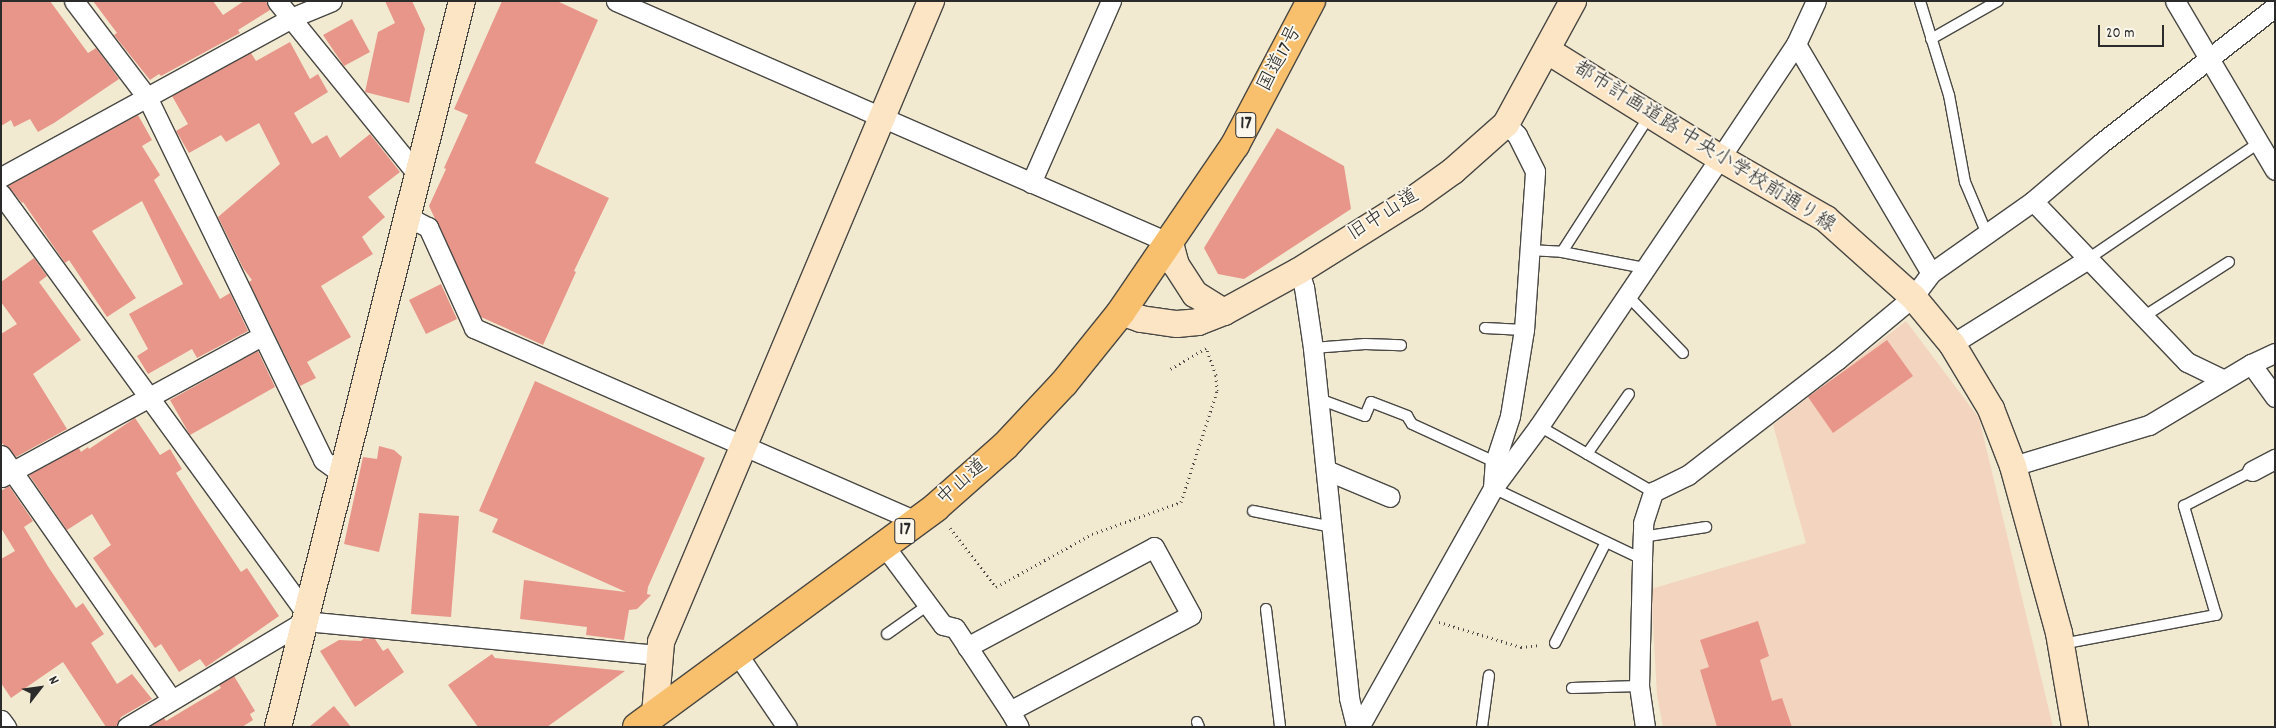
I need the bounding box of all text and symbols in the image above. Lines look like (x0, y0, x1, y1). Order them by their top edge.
scale bar (2101, 15, 2167, 47)
street label: 国道17号 (1253, 22, 1309, 96)
text: 20 m (2106, 23, 2134, 45)
street label: 都市計画道路 中央小学校前通り線 (1568, 57, 1840, 239)
road number: 17 (1235, 108, 1257, 142)
street label: 旧中山道 (1344, 185, 1424, 247)
street label: 中山道 (932, 454, 994, 512)
road number: 17 (894, 514, 916, 548)
north arrow (15, 663, 65, 713)
text: N (43, 672, 63, 688)

